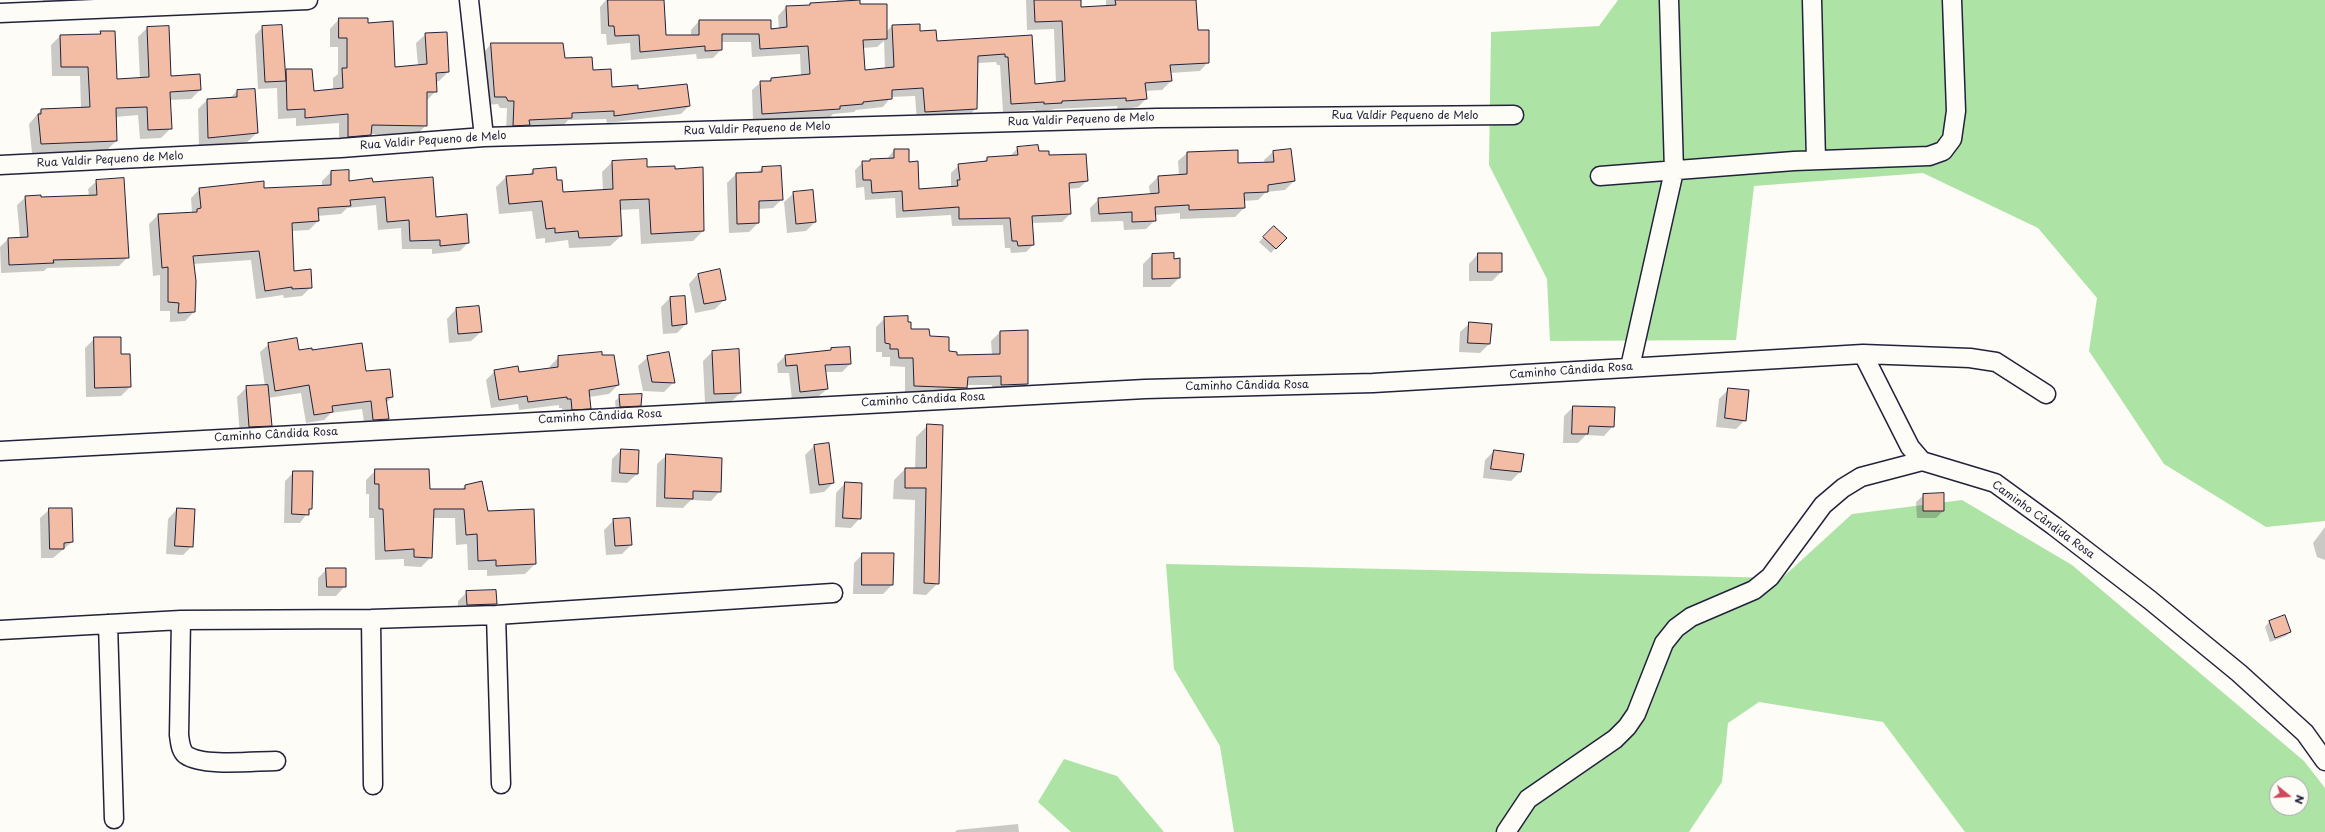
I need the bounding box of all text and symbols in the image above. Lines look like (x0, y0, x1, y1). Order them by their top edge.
street label: Rua Valdir Pequeno de Melo (1332, 109, 1478, 123)
street label: Rua Valdir Pequeno de Melo (1007, 111, 1155, 129)
street label: Rua Valdir Pequeno de Melo (683, 120, 831, 138)
street label: Rua Valdir Pequeno de Melo (359, 129, 507, 153)
street label: Rua Valdir Pequeno de Melo (36, 150, 184, 170)
street label: Caminho Cândida Rosa (1509, 360, 1633, 382)
street label: Caminho Cândida Rosa (1185, 378, 1309, 394)
street label: Caminho Cândida Rosa (861, 390, 985, 410)
street label: Caminho Cândida Rosa (538, 407, 662, 427)
street label: Caminho Cândida Rosa (214, 425, 338, 445)
street label: Caminho Cândida Rosa (1989, 478, 2097, 562)
north arrow (2269, 776, 2309, 816)
text: N (2291, 793, 2309, 806)

